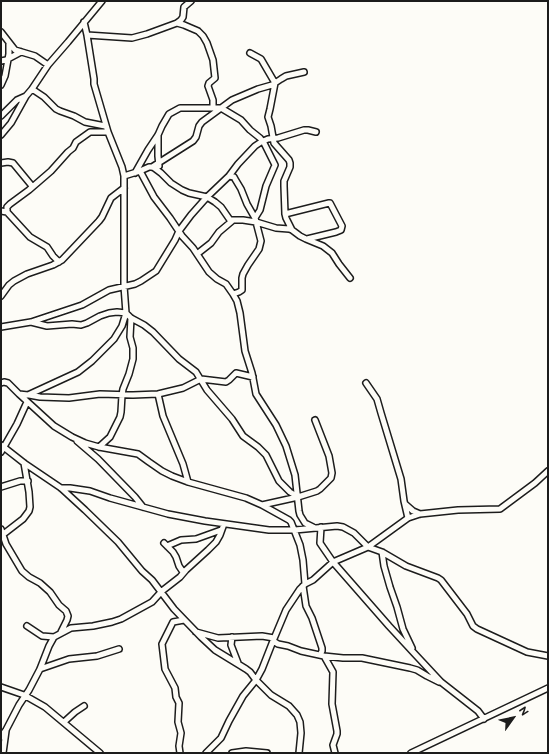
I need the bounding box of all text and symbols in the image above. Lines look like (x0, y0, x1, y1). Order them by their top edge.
north arrow (493, 698, 533, 738)
text: N (516, 704, 531, 718)

